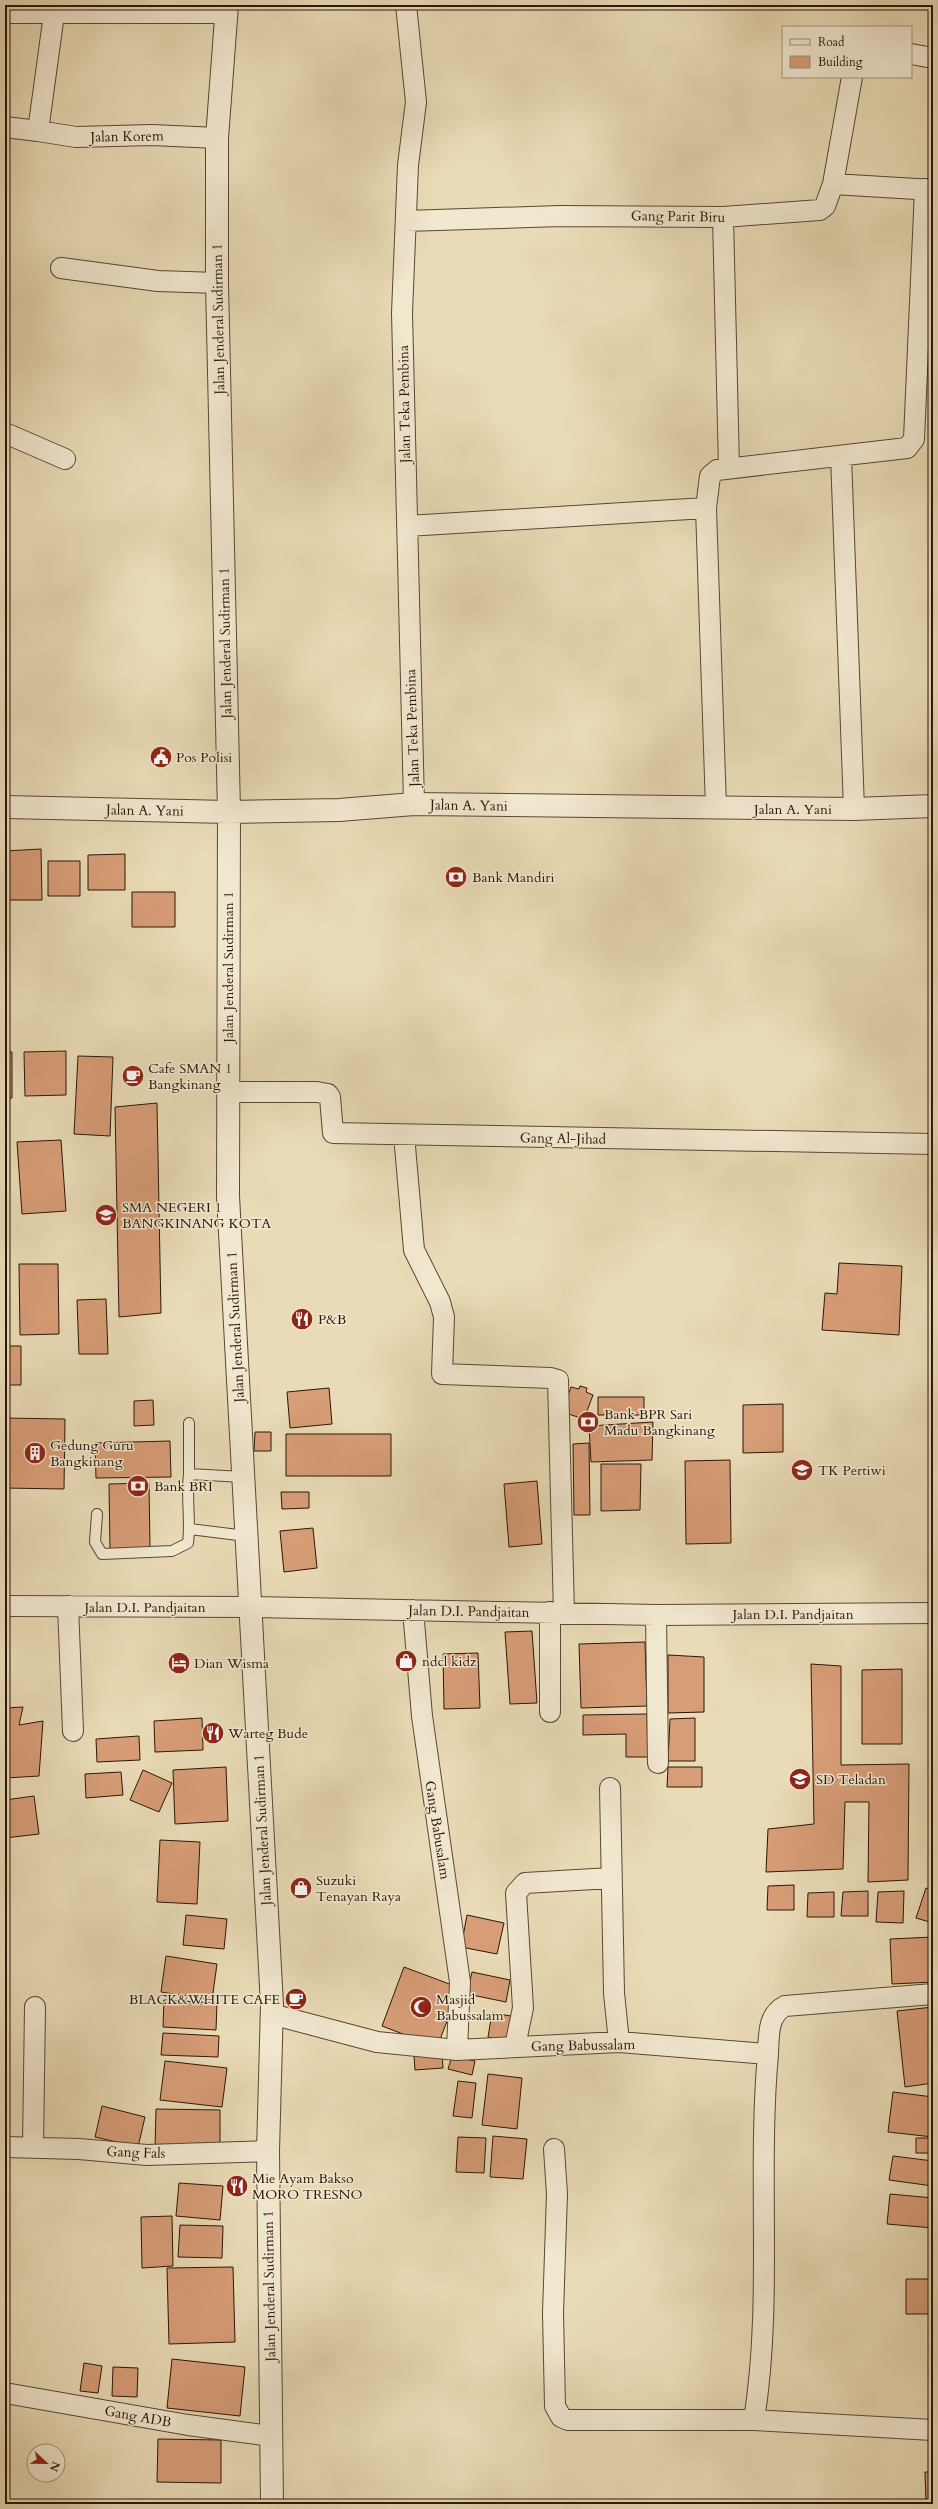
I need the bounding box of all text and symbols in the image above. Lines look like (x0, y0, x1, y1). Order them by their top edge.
legend (782, 26, 912, 78)
text: Road (818, 34, 845, 50)
text: Building (818, 54, 863, 70)
street label: Jalan Korem (88, 126, 164, 147)
street label: Gang Parit Biru (631, 206, 726, 227)
street label: Jalan Jenderal Sudirman 1 (208, 243, 229, 397)
street label: Jalan Teka Pembina (394, 345, 415, 465)
street label: Jalan Jenderal Sudirman 1 (215, 567, 236, 721)
street label: Jalan Teka Pembina (401, 669, 424, 789)
public building icon: Pos Polisi (148, 744, 174, 770)
place label: Pos Polisi (176, 748, 232, 767)
street label: Jalan A. Yani (428, 795, 508, 816)
street label: Jalan A. Yani (104, 800, 184, 821)
street label: Jalan A. Yani (752, 800, 832, 819)
bank icon: Bank Mandiri (443, 864, 469, 890)
place label: Bank Mandiri (472, 868, 554, 887)
street label: Jalan Jenderal Sudirman 1 (219, 891, 238, 1045)
place label: Cafe SMAN 1 Bangkinang (148, 1059, 232, 1094)
cafe icon: Cafe SMAN 1 Bangkinang (120, 1063, 146, 1089)
street label: Gang Al-Jihad (520, 1128, 607, 1149)
place label: SMA NEGERI 1 BANGKINANG KOTA (122, 1198, 271, 1233)
school or university icon: SMA NEGERI 1 BANGKINANG KOTA (93, 1202, 119, 1228)
street label: Jalan Jenderal Sudirman 1 (222, 1251, 249, 1405)
restaurant icon: P&B (289, 1306, 315, 1332)
place label: P&B (318, 1310, 346, 1329)
place label: Bank BPR Sari Madu Bangkinang (604, 1405, 715, 1440)
bank icon: Bank BPR Sari Madu Bangkinang (575, 1409, 601, 1435)
place label: Gedung Guru Bangkinang (50, 1436, 134, 1471)
building icon: Gedung Guru Bangkinang (22, 1440, 48, 1466)
school or university icon: TK Pertiwi (789, 1457, 815, 1483)
place label: TK Pertiwi (818, 1461, 886, 1480)
bank icon: Bank BRI (125, 1473, 151, 1499)
place label: Bank BRI (154, 1477, 213, 1496)
street label: Jalan D.I. Pandjaitan (82, 1598, 206, 1617)
street label: Jalan D.I. Pandjaitan (406, 1601, 530, 1622)
street label: Jalan D.I. Pandjaitan (730, 1605, 854, 1624)
shop icon: ndcl kidz (393, 1648, 419, 1674)
hotel icon: Dian Wisma (166, 1650, 192, 1676)
place label: ndcl kidz (422, 1652, 477, 1671)
place label: Dian Wisma (194, 1654, 269, 1673)
restaurant icon: Warteg Bude (200, 1720, 226, 1746)
place label: Warteg Bude (227, 1724, 308, 1743)
street label: Jalan Jenderal Sudirman 1 (249, 1754, 276, 1908)
school or university icon: SD Teladan (787, 1766, 813, 1792)
place label: SD Teladan (816, 1770, 886, 1789)
street label: Gang Babusalam (420, 1779, 455, 1881)
place label: Suzuki Tenayan Raya (316, 1871, 401, 1906)
shop icon: Suzuki Tenayan Raya (288, 1875, 314, 1901)
cafe icon: BLACK&WHITE CAFE (283, 1986, 309, 2012)
place label: BLACK&WHITE CAFE (129, 1990, 280, 2009)
place label: Masjid Babussalam (436, 1990, 504, 2025)
mosque icon: Masjid Babussalam (408, 1994, 434, 2020)
street label: Gang Babussalam (531, 2035, 635, 2056)
street label: Gang Fals (106, 2142, 166, 2163)
place label: Mie Ayam Bakso MORO TRESNO (252, 2169, 363, 2204)
restaurant icon: Mie Ayam Bakso MORO TRESNO (224, 2173, 250, 2199)
street label: Jalan Jenderal Sudirman 1 (259, 2210, 280, 2364)
street label: Gang ADB (103, 2401, 173, 2432)
north arrow (26, 2443, 66, 2483)
text: N (46, 2459, 64, 2474)

